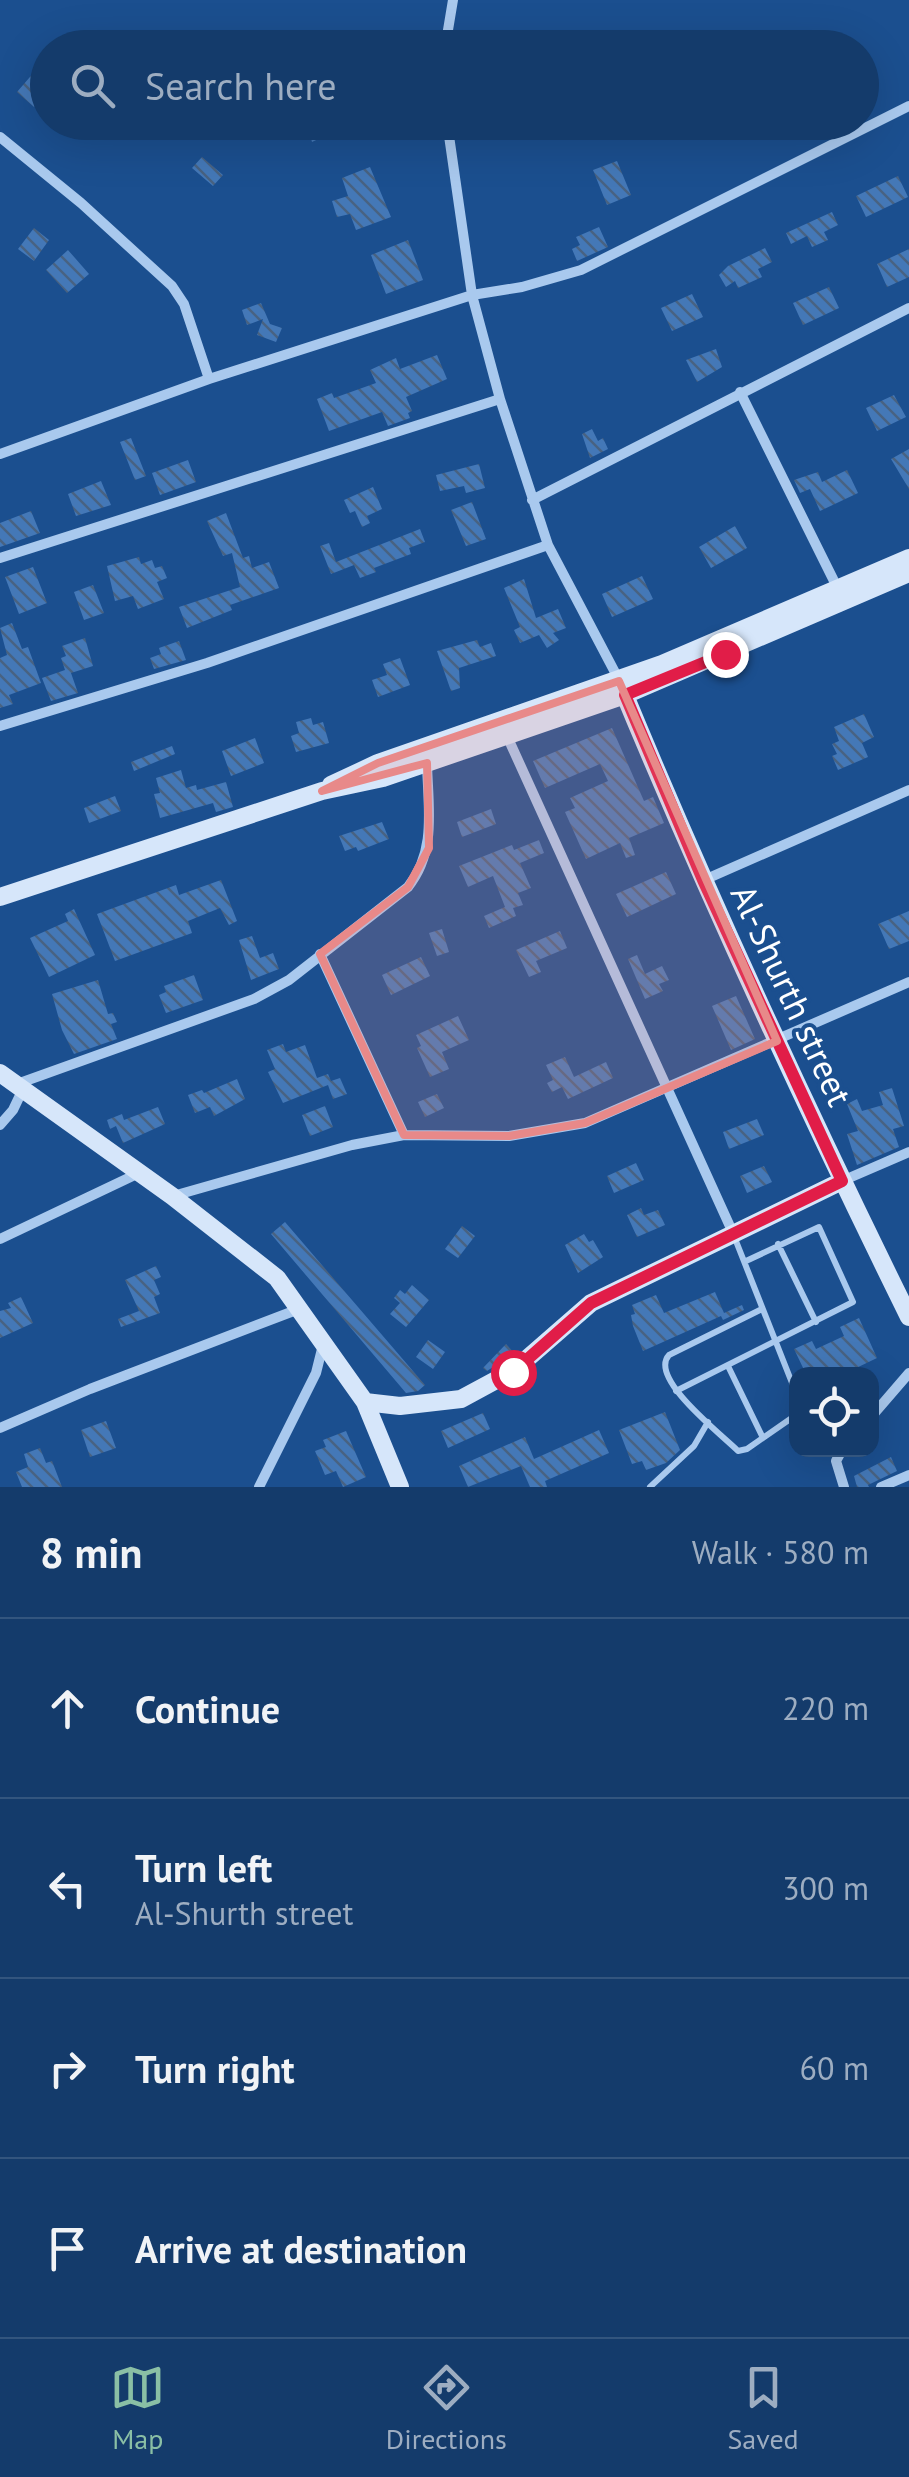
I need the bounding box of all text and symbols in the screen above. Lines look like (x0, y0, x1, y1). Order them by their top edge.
search box (30, 30, 879, 140)
icon: search (65, 58, 120, 113)
text: Search here (145, 61, 337, 110)
route end (703, 632, 749, 678)
street label: Al-Shurth street (721, 877, 863, 1113)
route start (491, 1350, 537, 1396)
map controls (789, 1367, 879, 1457)
button: locate (789, 1367, 879, 1457)
text: 8 min (40, 1525, 142, 1580)
text: Walk · 580 m (692, 1531, 869, 1573)
icon: ahead (40, 1681, 95, 1736)
text: Continue (135, 1684, 280, 1733)
text: 220 m (782, 1687, 869, 1729)
text: Turn left (135, 1843, 272, 1892)
icon: left (40, 1861, 95, 1916)
text: 300 m (782, 1867, 869, 1909)
text: Al-Shurth street (135, 1892, 353, 1934)
icon: right (40, 2041, 95, 2096)
text: Turn right (135, 2044, 295, 2093)
text: 60 m (800, 2047, 869, 2089)
icon: arrive (40, 2221, 95, 2276)
text: Arrive at destination (135, 2224, 467, 2273)
tab: Map (110, 2360, 165, 2457)
tab: Directions (386, 2360, 507, 2457)
tab: Saved (727, 2360, 799, 2457)

